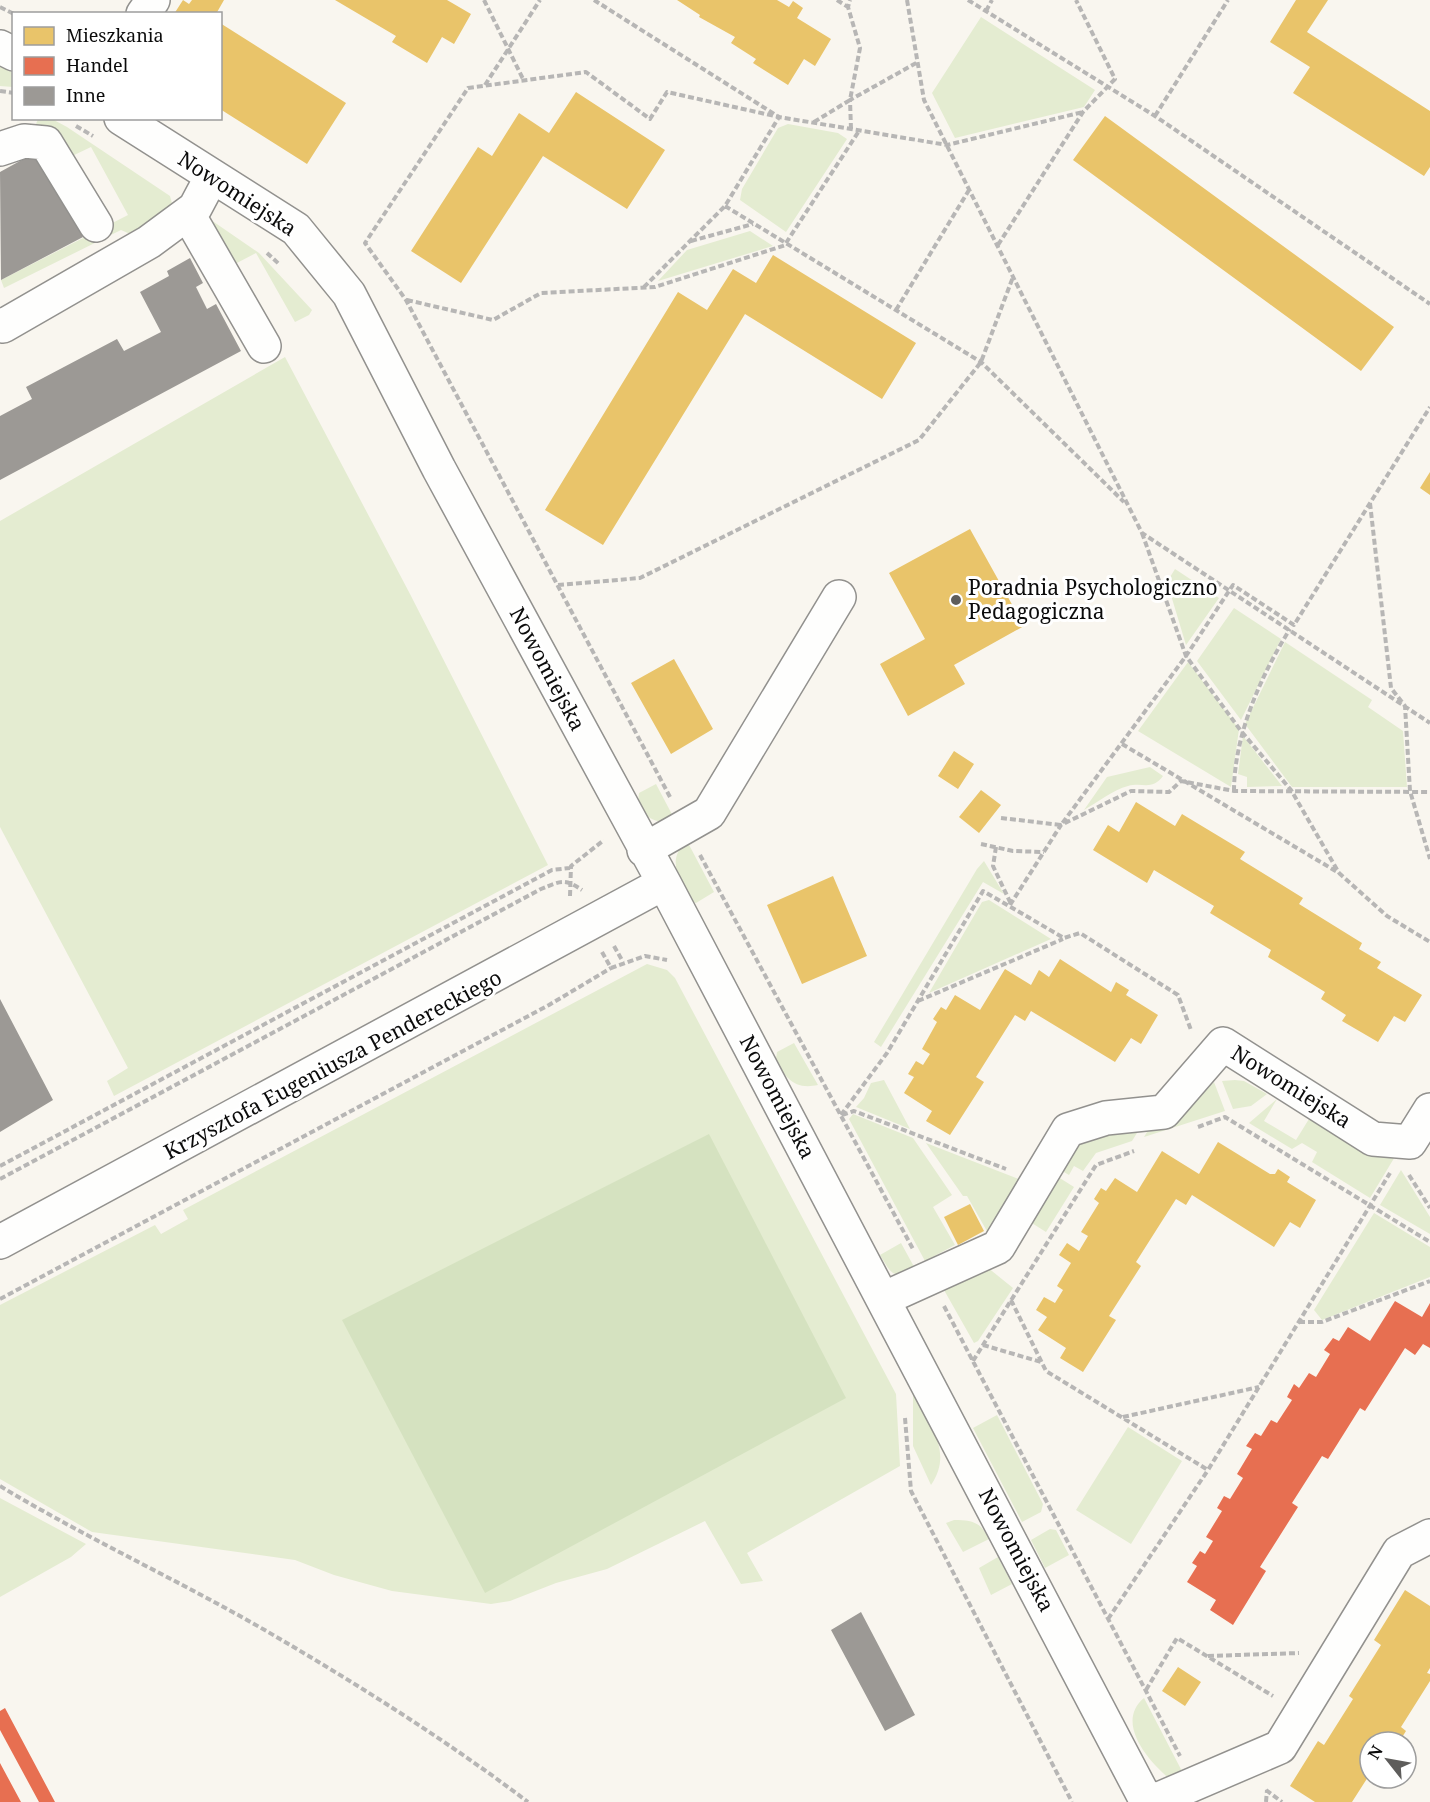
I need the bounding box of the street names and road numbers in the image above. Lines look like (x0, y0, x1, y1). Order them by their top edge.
street label: Nowomiejska (173, 144, 302, 242)
street label: Nowomiejska (504, 602, 592, 735)
street label: Krzysztofa Eugeniusza Pendereckiego (159, 963, 506, 1165)
street label: Nowomiejska (734, 1030, 822, 1163)
street label: Nowomiejska (1226, 1038, 1357, 1134)
street label: Nowomiejska (973, 1483, 1061, 1616)

